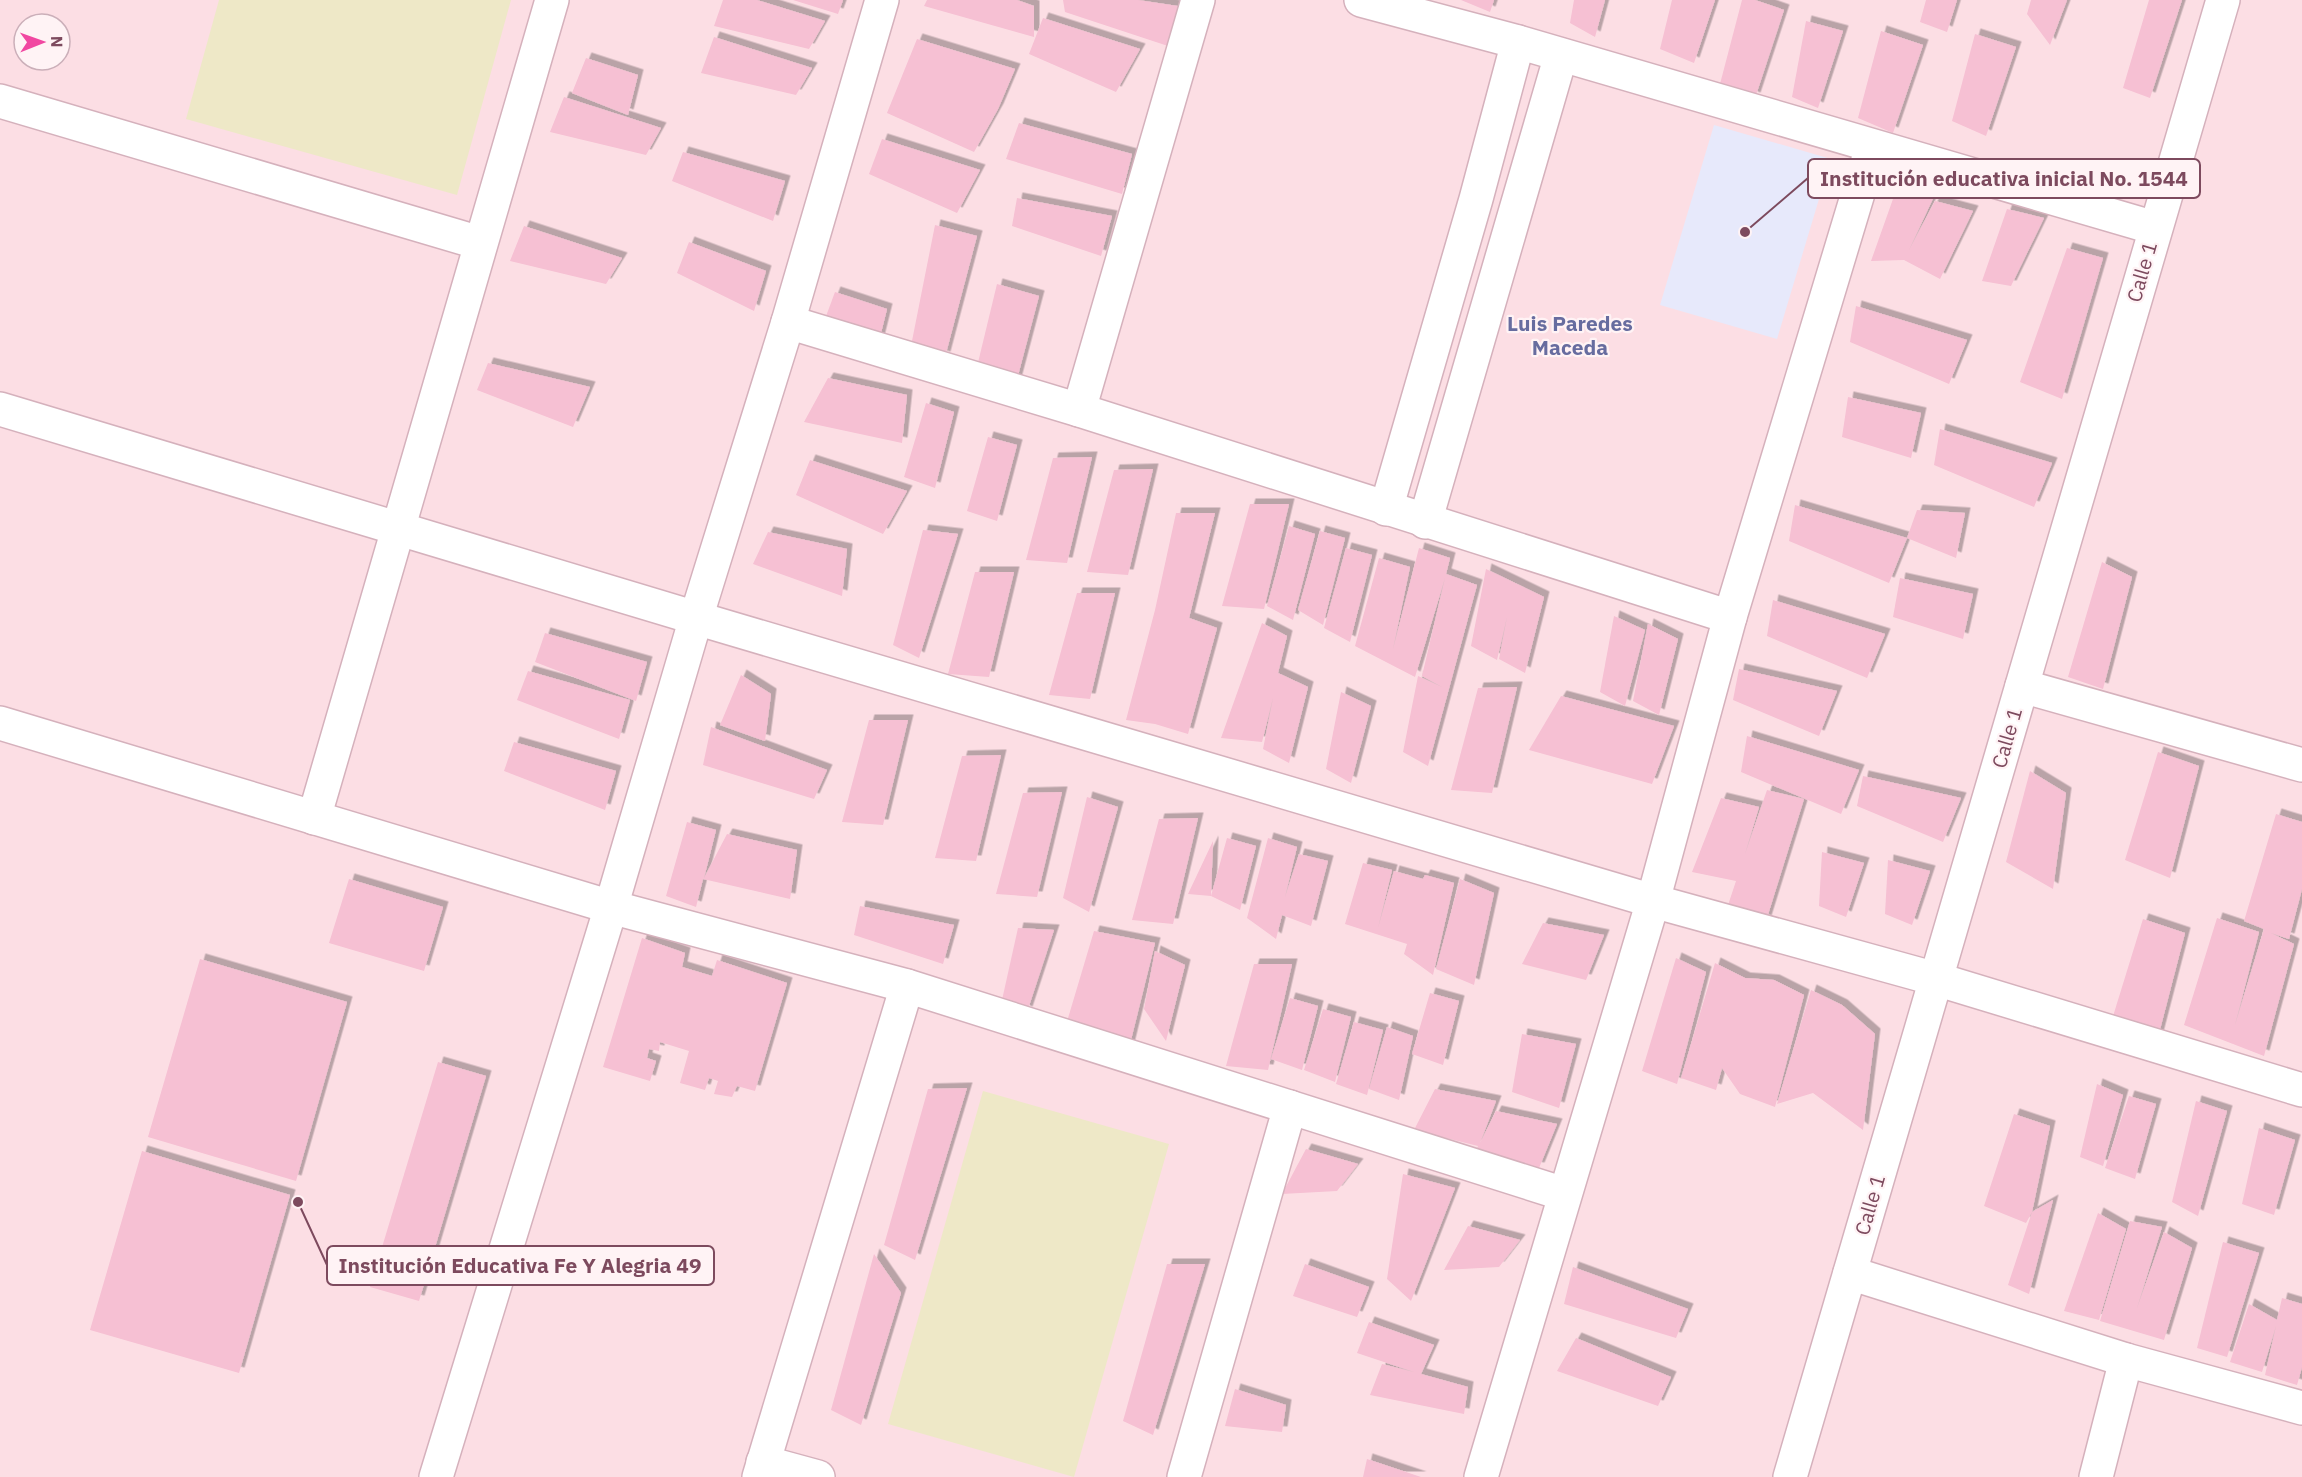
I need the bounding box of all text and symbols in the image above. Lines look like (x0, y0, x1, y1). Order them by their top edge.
north arrow (12, 12, 72, 72)
text: N (47, 36, 67, 48)
callout: Institución educativa inicial No. 1544 (1808, 159, 2200, 198)
text: Institución educativa inicial No. 1544 (1820, 164, 2188, 192)
street label: Calle 1 (2120, 239, 2163, 305)
district label: Luis Paredes Maceda (1507, 309, 1633, 361)
street label: Calle 1 (1985, 705, 2028, 771)
street label: Calle 1 (1848, 1172, 1891, 1238)
callout: Institución Educativa Fe Y Alegria 49 (327, 1246, 714, 1285)
text: Institución Educativa Fe Y Alegria 49 (338, 1251, 702, 1279)

